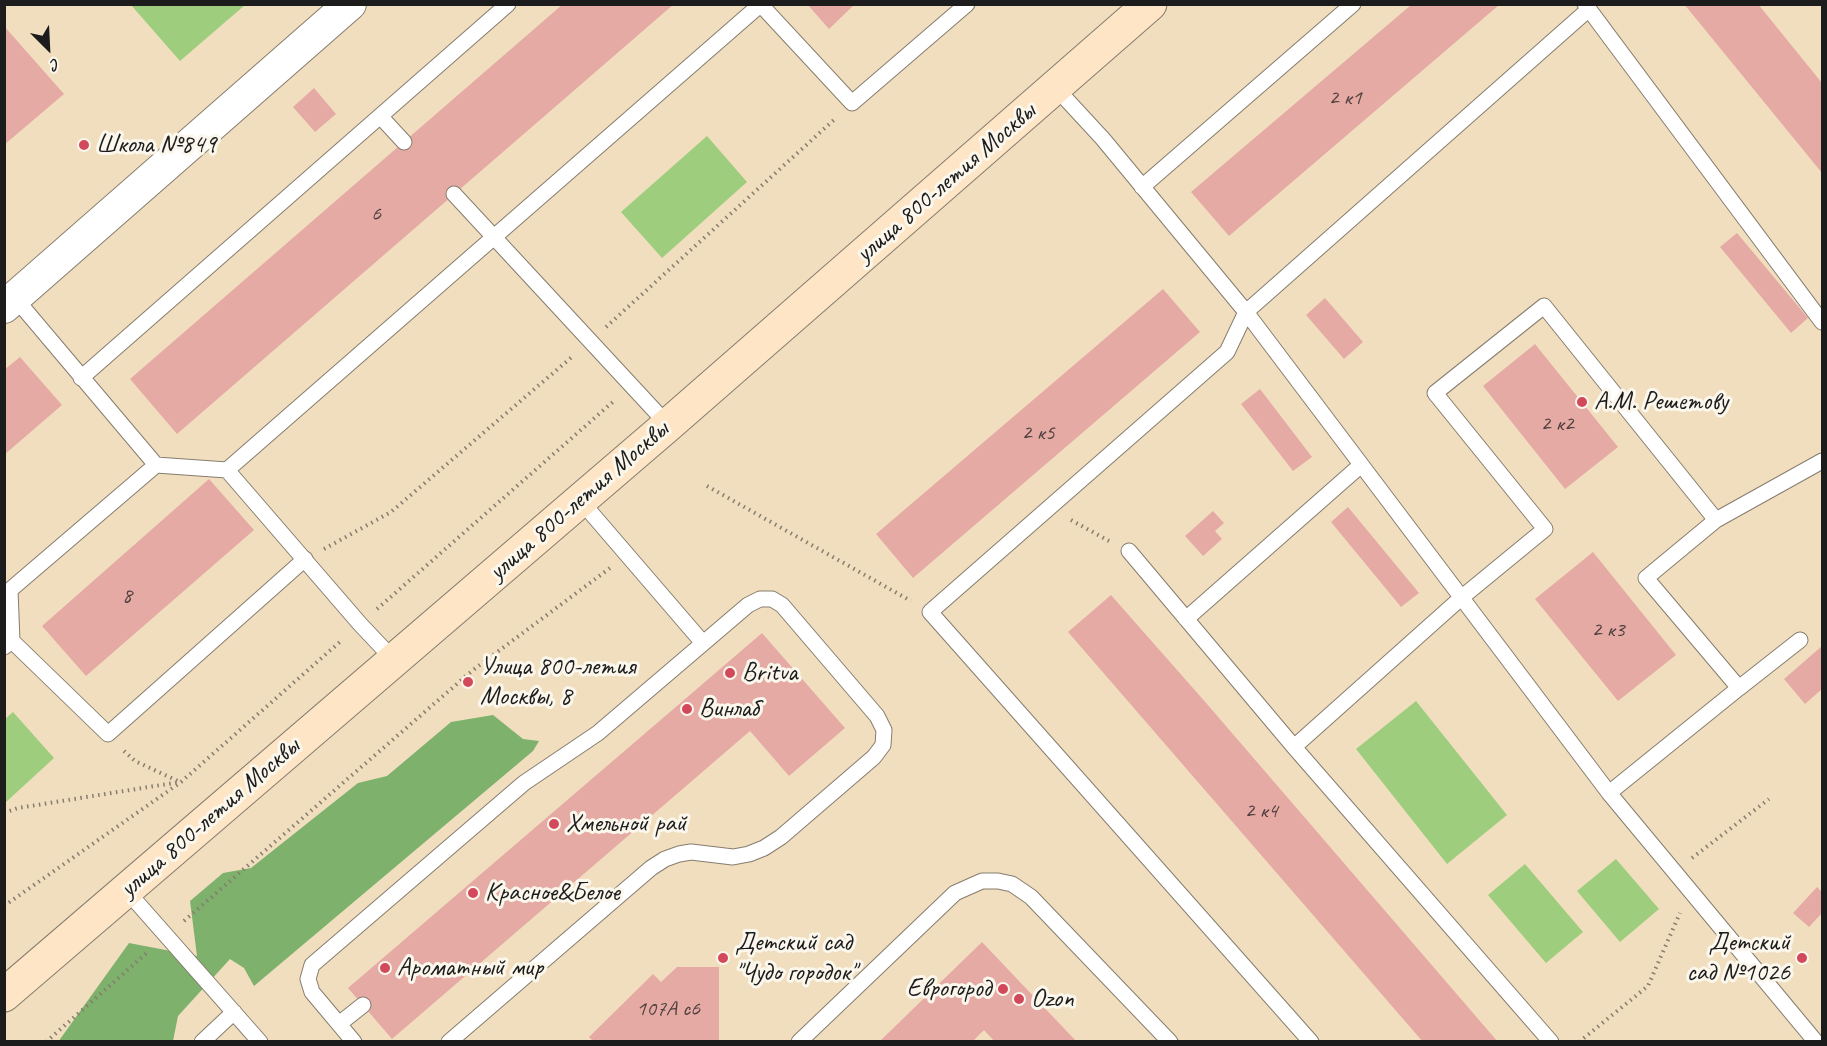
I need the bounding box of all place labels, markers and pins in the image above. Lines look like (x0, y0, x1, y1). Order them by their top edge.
place label: Школа №849 (96, 129, 216, 161)
marker: Школа №849 (77, 138, 91, 152)
place label: А.М. Решетову (1594, 386, 1728, 418)
marker: А.М. Решетову (1575, 395, 1589, 409)
place label: Улица 800-летия Москвы, 8 (480, 651, 635, 712)
place label: Britva (742, 657, 798, 689)
marker: Britva (723, 666, 737, 680)
marker: Улица 800-летия Москвы, 8 (461, 675, 475, 689)
place label: Винлаб (699, 693, 758, 725)
marker: Винлаб (680, 702, 694, 716)
place label: Хмельной рай (566, 808, 686, 840)
marker: Хмельной рай (547, 817, 561, 831)
place label: Красное&Белое (485, 877, 620, 909)
marker: Красное&Белое (466, 886, 480, 900)
place label: Детский сад "Чудо городок" (735, 927, 856, 988)
place label: Детский сад №1026 (1687, 927, 1790, 988)
marker: Детский сад "Чудо городок" (716, 951, 730, 965)
marker: Детский сад №1026 (1795, 951, 1809, 965)
place label: Ароматный мир (397, 952, 543, 984)
marker: Ароматный мир (378, 961, 392, 975)
place label: Еврогород (907, 973, 991, 1005)
marker: Еврогород (996, 982, 1010, 996)
place label: Ozon (1031, 983, 1074, 1015)
marker: Ozon (1012, 992, 1026, 1006)

